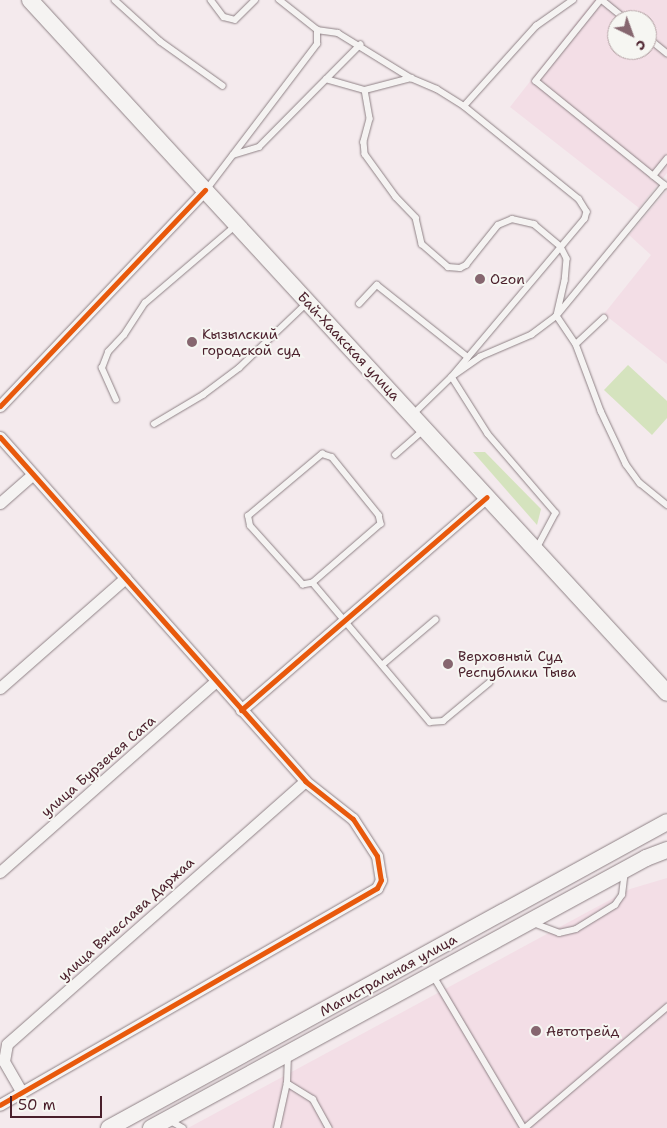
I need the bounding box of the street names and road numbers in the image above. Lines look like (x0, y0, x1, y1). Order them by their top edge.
street label: Бай-Хаакская улица (294, 288, 404, 404)
street label: улица Бурзекея Сата (37, 712, 159, 820)
street label: улица Вячеслава Даржаа (55, 854, 197, 984)
street label: Магистральная улица (317, 930, 459, 1020)

